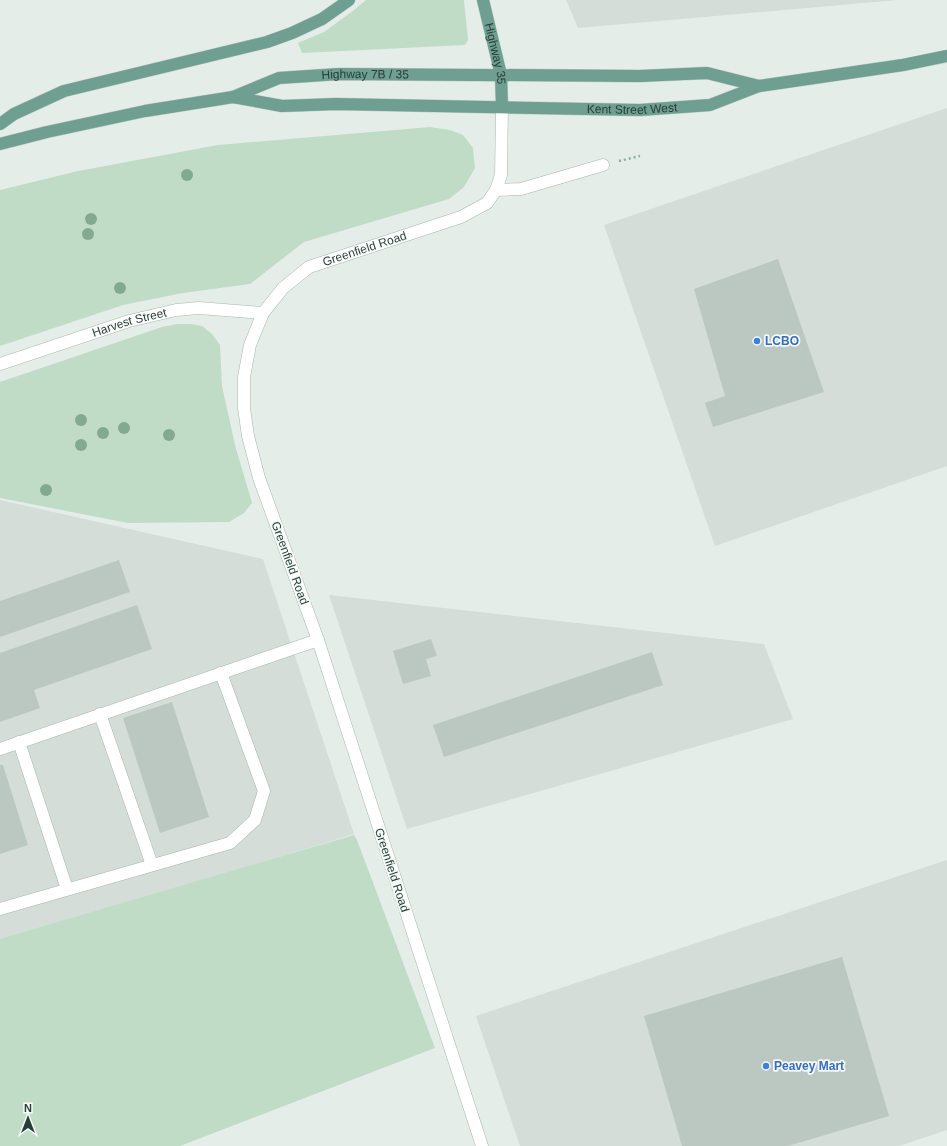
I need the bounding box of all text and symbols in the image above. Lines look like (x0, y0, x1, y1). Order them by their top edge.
street label: Highway 35 (482, 21, 508, 85)
street label: Highway 7B / 35 (321, 67, 409, 82)
street label: Kent Street West (587, 100, 678, 117)
street label: Greenfield Road (321, 228, 408, 269)
street label: Harvest Street (90, 305, 169, 340)
place label: LCBO (765, 334, 799, 348)
marker: LCBO (752, 336, 762, 346)
street label: Greenfield Road (268, 520, 312, 606)
street label: Greenfield Road (372, 826, 412, 914)
place label: Peavey Mart (774, 1059, 844, 1073)
marker: Peavey Mart (761, 1061, 771, 1071)
north arrow (8, 1098, 48, 1138)
text: N (24, 1102, 32, 1114)

